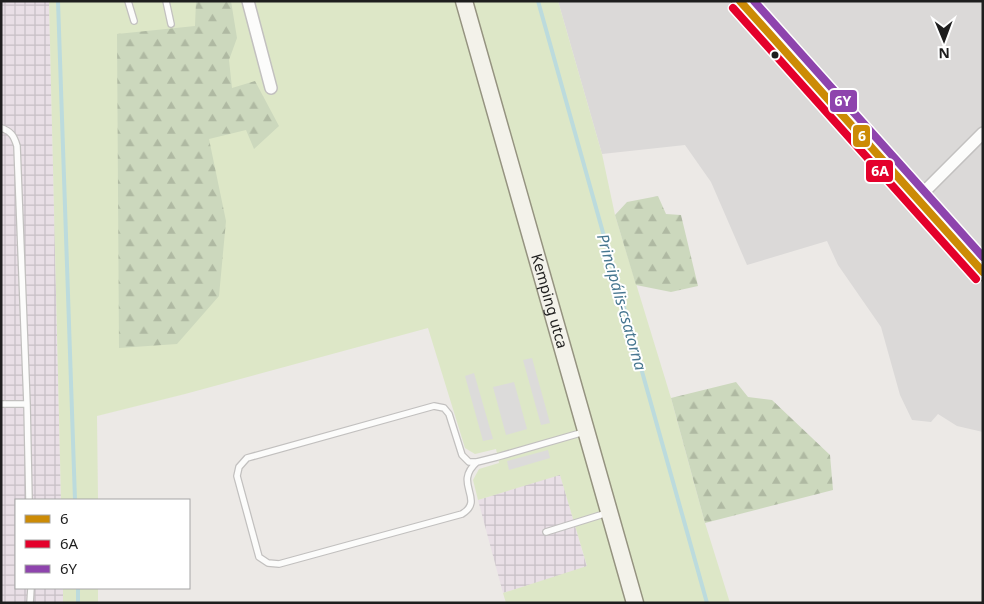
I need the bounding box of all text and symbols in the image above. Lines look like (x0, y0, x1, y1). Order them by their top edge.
north arrow (919, 15, 969, 65)
text: N (938, 44, 950, 63)
unlabelled marker (770, 50, 780, 60)
line badge: 6Y (829, 89, 858, 113)
text: 6Y (835, 91, 852, 110)
line badge: 6 (852, 124, 871, 148)
text: 6 (858, 126, 866, 145)
line badge: 6A (865, 159, 894, 183)
text: 6A (871, 161, 889, 180)
water label: Principális-csatorna (592, 231, 652, 373)
street label: Kemping utca (527, 251, 573, 351)
legend (15, 499, 190, 589)
text: 6 (60, 508, 69, 528)
text: 6A (60, 533, 79, 553)
text: 6Y (60, 558, 78, 578)

